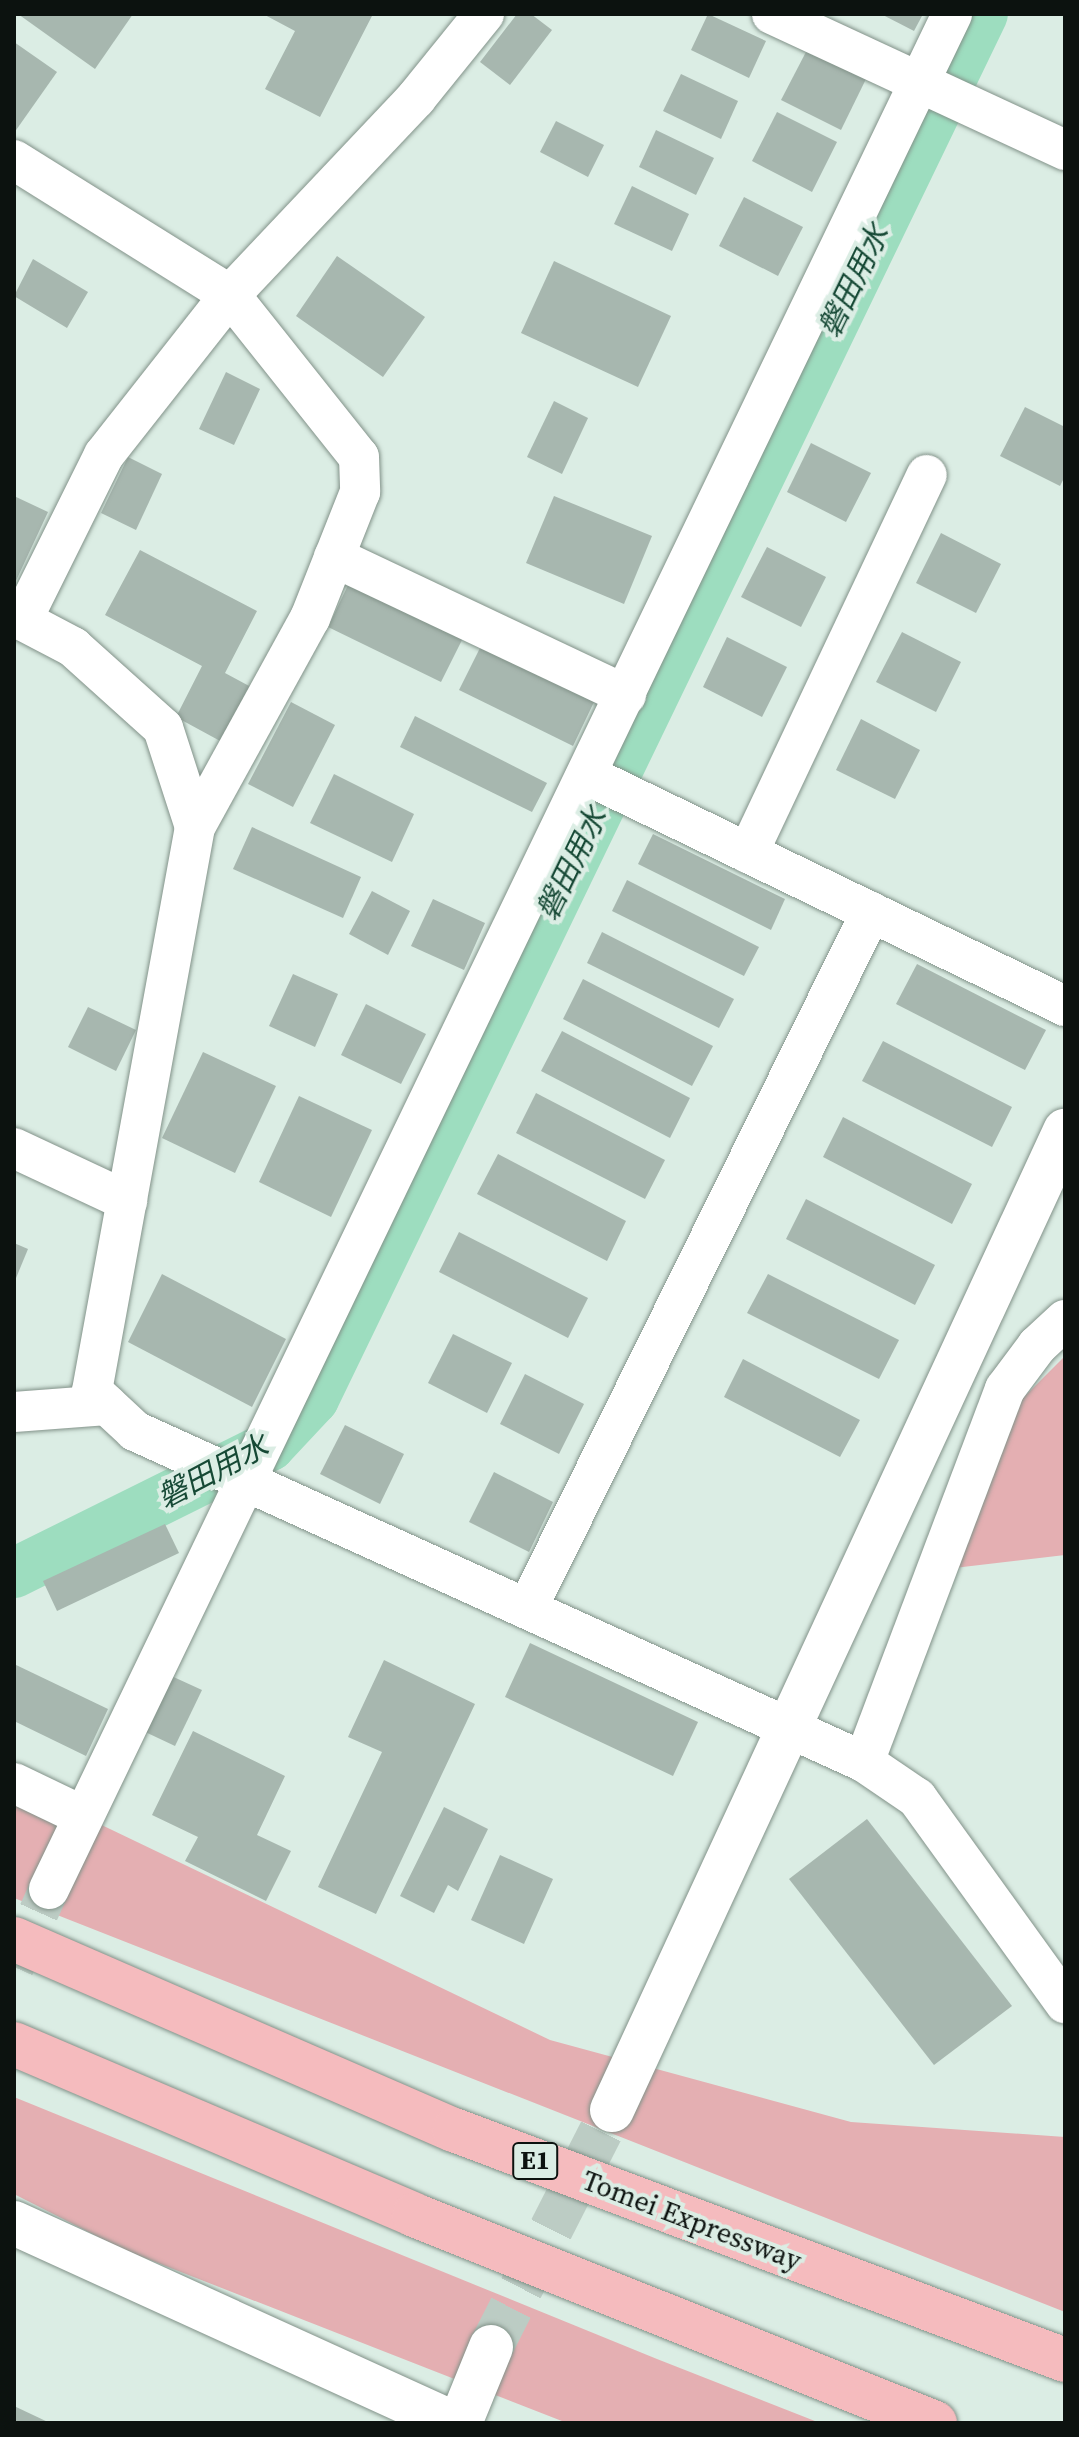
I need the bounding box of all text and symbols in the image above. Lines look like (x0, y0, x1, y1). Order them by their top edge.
water label: 磐田用水 (812, 219, 896, 343)
water label: 磐田用水 (530, 802, 614, 926)
water label: 磐田用水 (152, 1428, 274, 1516)
road number: E1 (511, 2139, 559, 2183)
street label: Tomei Expressway (578, 2163, 806, 2277)

